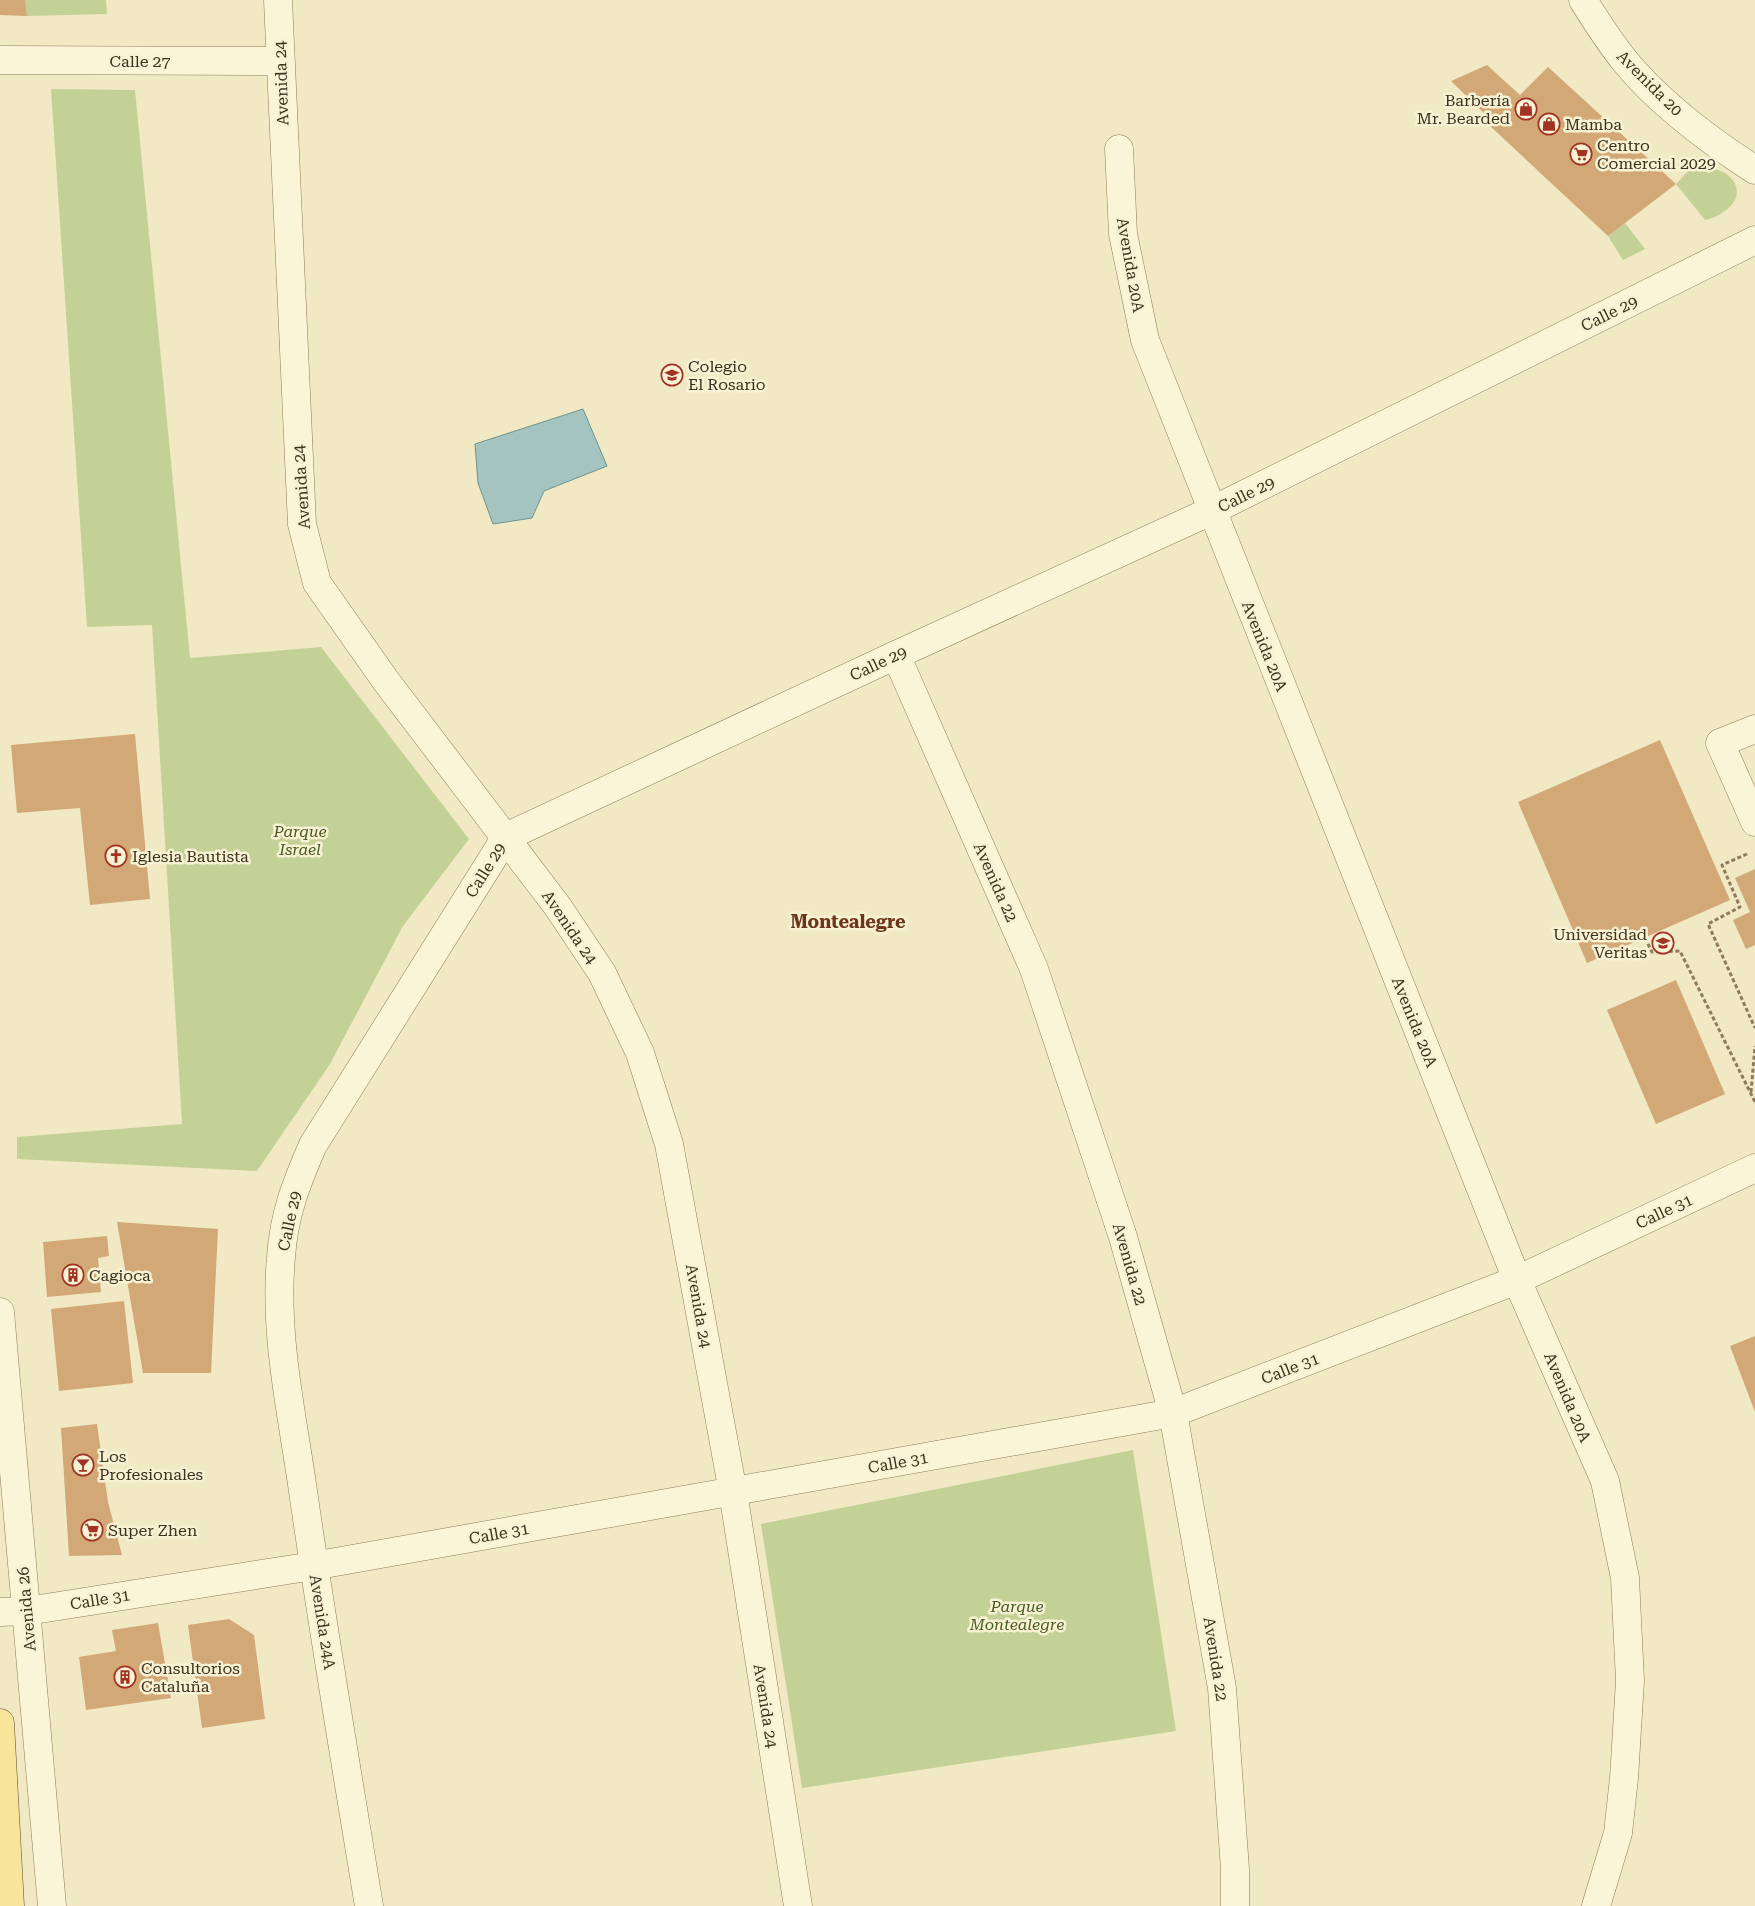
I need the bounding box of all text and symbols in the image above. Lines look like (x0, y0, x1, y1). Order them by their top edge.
street label: Avenida 24 (271, 40, 292, 126)
street label: Avenida 20 (1613, 47, 1686, 120)
street label: Calle 27 (110, 52, 170, 71)
place label: Barbería Mr. Bearded (1417, 91, 1510, 128)
shop icon: Barbería Mr. Bearded (1514, 97, 1538, 121)
shop icon: Mamba (1537, 112, 1561, 136)
place label: Mamba (1565, 115, 1622, 134)
place label: Centro Comercial 2029 (1597, 136, 1716, 173)
supermarket icon: Centro Comercial 2029 (1569, 142, 1593, 166)
street label: Avenida 20A (1113, 216, 1148, 315)
street label: Calle 29 (1578, 292, 1641, 335)
place label: Colegio El Rosario (688, 357, 766, 394)
school or university icon: Colegio El Rosario (660, 363, 684, 387)
street label: Avenida 24 (289, 444, 314, 530)
street label: Calle 29 (1215, 473, 1278, 516)
street label: Avenida 20A (1238, 598, 1292, 695)
street label: Calle 29 (847, 642, 910, 685)
park label: Parque Israel (272, 822, 327, 859)
street label: Calle 29 (461, 839, 510, 901)
street label: Avenida 22 (970, 840, 1021, 925)
church icon: Iglesia Bautista (104, 844, 128, 868)
place label: Iglesia Bautista (132, 847, 249, 866)
street label: Avenida 24 (538, 887, 601, 968)
district label: Montealegre (790, 911, 906, 932)
place label: Universidad Veritas (1553, 925, 1647, 962)
school or university icon: Universidad Veritas (1651, 931, 1675, 955)
street label: Avenida 20A (1388, 974, 1442, 1071)
street label: Calle 29 (274, 1189, 305, 1253)
street label: Calle 31 (1633, 1190, 1696, 1233)
street label: Avenida 22 (1109, 1221, 1150, 1308)
building icon: Cagioca (61, 1263, 85, 1287)
street label: Avenida 24 (682, 1263, 715, 1350)
place label: Cagioca (89, 1266, 151, 1285)
street label: Calle 31 (1258, 1349, 1322, 1388)
street label: Avenida 20A (1540, 1349, 1595, 1446)
place label: Los Profesionales (99, 1447, 204, 1484)
street label: Calle 31 (867, 1448, 930, 1477)
bar icon: Los Profesionales (71, 1453, 95, 1477)
supermarket icon: Super Zhen (80, 1518, 104, 1542)
street label: Calle 31 (468, 1519, 531, 1548)
place label: Super Zhen (108, 1521, 197, 1540)
street label: Avenida 26 (13, 1566, 40, 1652)
street label: Avenida 24A (306, 1573, 340, 1672)
street label: Calle 31 (69, 1585, 132, 1614)
park label: Parque Montealegre (969, 1597, 1064, 1634)
street label: Avenida 22 (1199, 1616, 1232, 1702)
place label: Consultorios Cataluña (141, 1659, 240, 1696)
street label: Avenida 24 (749, 1663, 782, 1749)
building icon: Consultorios Cataluña (113, 1665, 137, 1689)

